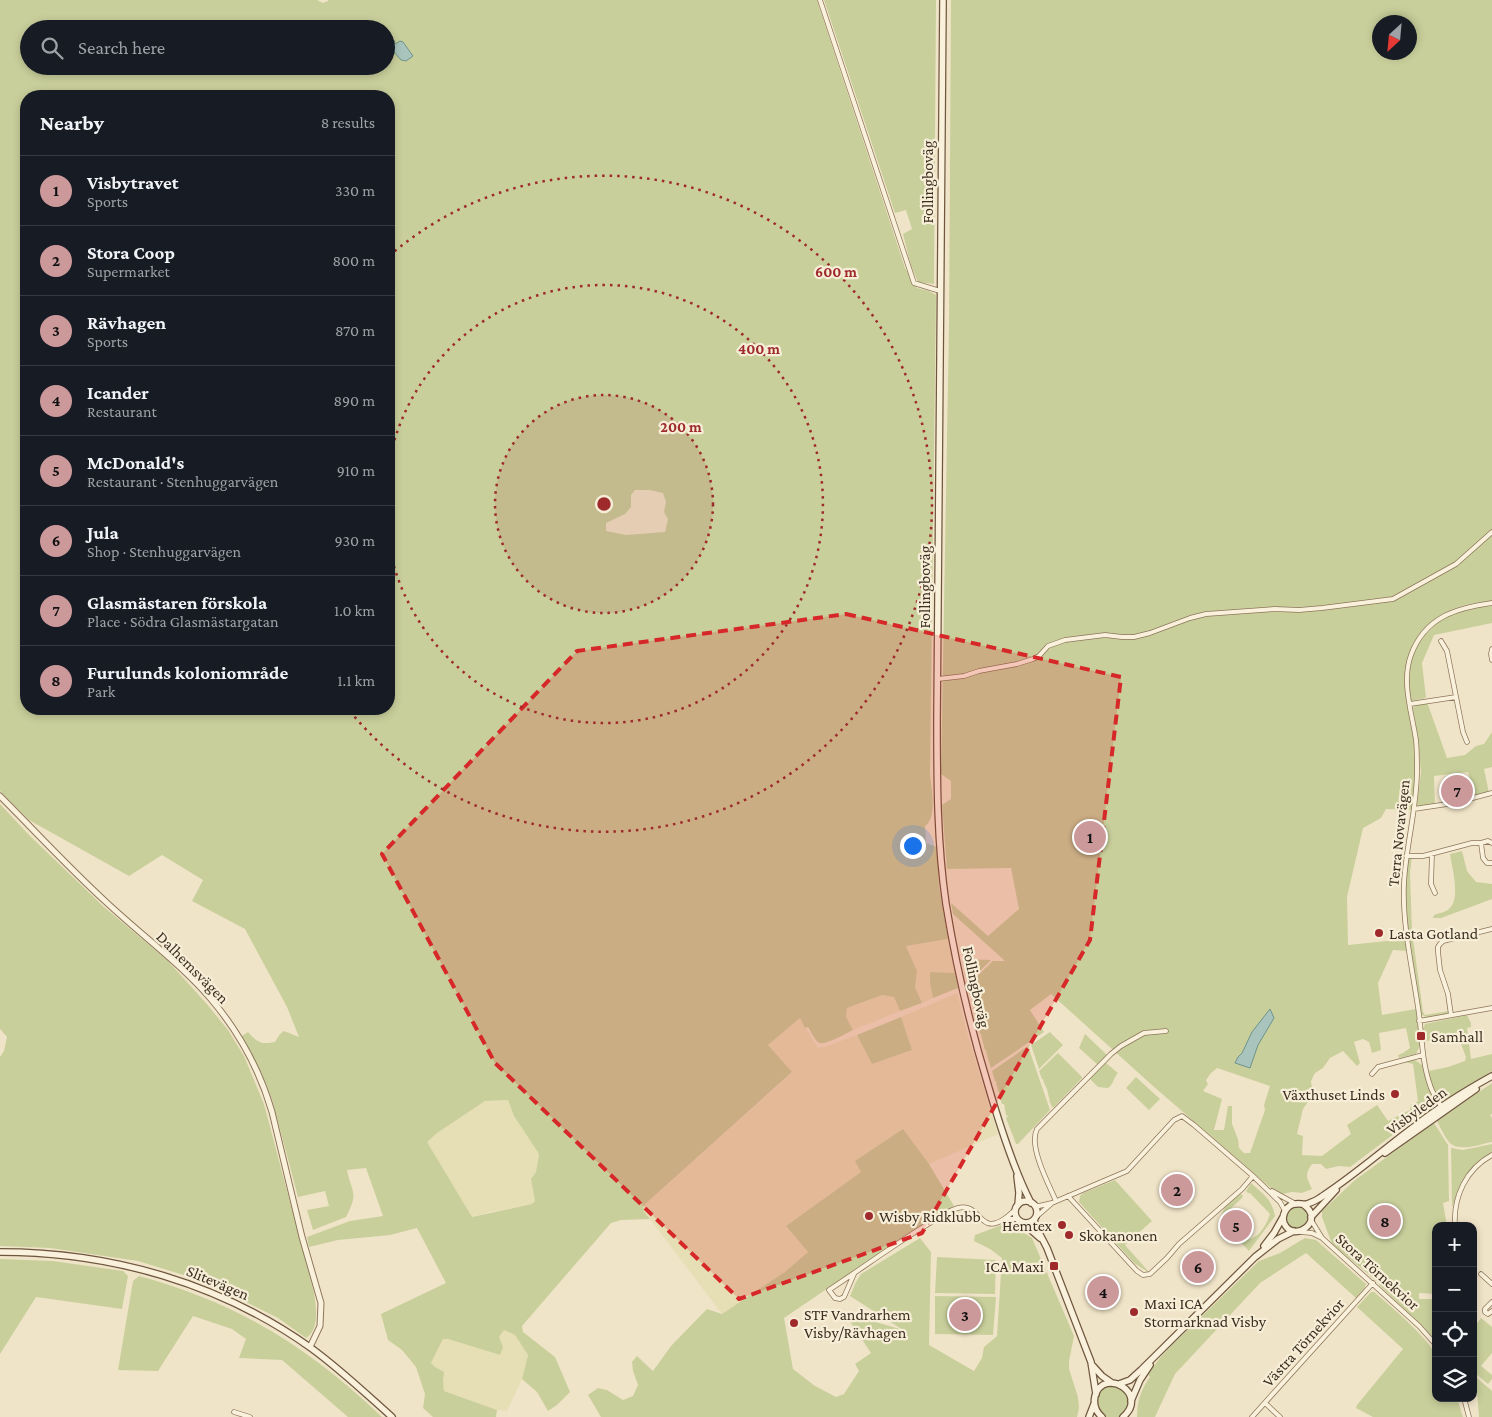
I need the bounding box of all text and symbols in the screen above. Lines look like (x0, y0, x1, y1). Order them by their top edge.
north arrow (1372, 15, 1417, 60)
search box (20, 20, 395, 75)
icon: search (38, 34, 66, 62)
text: Search here (78, 37, 165, 58)
text: Nearby (40, 111, 104, 135)
text: 8 results (321, 114, 375, 131)
street label: Follingboväg (919, 140, 937, 223)
text: Visbytravet (87, 172, 179, 193)
text: 1 (53, 182, 59, 199)
text: 330 m (335, 182, 375, 199)
text: Sports (87, 193, 128, 210)
text: Stora Coop (87, 242, 175, 263)
text: 2 (52, 252, 60, 269)
text: 800 m (332, 252, 375, 269)
text: Supermarket (87, 263, 170, 280)
text: 600 m (815, 264, 857, 280)
text: Rävhagen (87, 312, 166, 333)
text: 3 (52, 322, 60, 339)
text: 870 m (335, 322, 375, 339)
text: Sports (87, 333, 128, 350)
text: 400 m (738, 341, 780, 357)
text: Icander (87, 382, 149, 403)
text: 4 (52, 392, 60, 409)
text: 890 m (334, 392, 375, 409)
text: Restaurant (87, 403, 157, 420)
text: 200 m (660, 419, 702, 435)
text: McDonald's (87, 452, 184, 473)
text: 5 (52, 462, 60, 479)
text: 910 m (337, 462, 375, 479)
text: Restaurant · Stenhuggarvägen (87, 473, 278, 490)
centre of rings (595, 495, 613, 513)
text: Jula (87, 522, 119, 543)
text: 6 (52, 532, 60, 549)
text: 930 m (335, 532, 375, 549)
text: Shop · Stenhuggarvägen (87, 543, 241, 560)
street label: Follingboväg (916, 545, 934, 628)
text: Glasmästaren förskola (87, 592, 267, 613)
text: 7 (52, 602, 60, 619)
text: 1.0 km (334, 602, 375, 619)
text: Place · Södra Glasmästargatan (87, 613, 279, 630)
text: Furulunds koloniområde (87, 662, 288, 683)
text: 8 (51, 672, 61, 689)
text: 1.1 km (337, 672, 375, 689)
text: Park (87, 683, 115, 700)
pin: 7 (1441, 772, 1473, 810)
street label: Terra Novavägen (1384, 778, 1414, 887)
pin: 1 (1074, 818, 1106, 856)
your location (900, 833, 926, 859)
place label: Lasta Gotland (1389, 925, 1479, 942)
marker: Lasta Gotland (1373, 927, 1385, 939)
street label: Dalhemsvägen (152, 928, 232, 1008)
street label: Follingboväg (959, 945, 994, 1030)
place label: Samhall (1431, 1028, 1483, 1045)
marker: Samhall (1415, 1030, 1427, 1042)
street label: Visbyleden (1383, 1083, 1451, 1139)
place label: Växthuset Linds (1282, 1086, 1385, 1103)
marker: Växthuset Linds (1389, 1088, 1401, 1100)
pin: 2 (1161, 1171, 1193, 1209)
pin: 8 (1369, 1202, 1401, 1240)
pin: 5 (1220, 1207, 1252, 1245)
place label: Wisby Ridklubb (879, 1208, 981, 1226)
marker: Wisby Ridklubb (863, 1210, 875, 1222)
place label: Hemtex (1002, 1217, 1052, 1234)
marker: Hemtex (1056, 1219, 1068, 1231)
map controls (1432, 1222, 1477, 1402)
button: + (1432, 1222, 1477, 1267)
place label: Skokanonen (1079, 1227, 1158, 1244)
marker: Skokanonen (1063, 1229, 1075, 1241)
street label: Stora Törnekvior (1332, 1229, 1423, 1313)
pin: 6 (1182, 1248, 1214, 1286)
place label: ICA Maxi (985, 1258, 1044, 1275)
marker: ICA Maxi (1048, 1260, 1060, 1272)
street label: Slitevägen (184, 1262, 252, 1304)
button: − (1432, 1267, 1477, 1312)
pin: 4 (1087, 1273, 1119, 1311)
street label: Västra Törnekvior (1259, 1294, 1348, 1390)
place label: Maxi ICA Stormarknad Visby (1144, 1295, 1267, 1331)
pin: 3 (949, 1296, 981, 1334)
place label: STF Vandrarhem Visby/Rävhagen (804, 1306, 911, 1342)
marker: Maxi ICA Stormarknad Visby (1128, 1306, 1140, 1318)
button: locate (1432, 1312, 1477, 1357)
marker: STF Vandrarhem Visby/Rävhagen (788, 1317, 800, 1329)
button: layers (1432, 1357, 1477, 1402)

